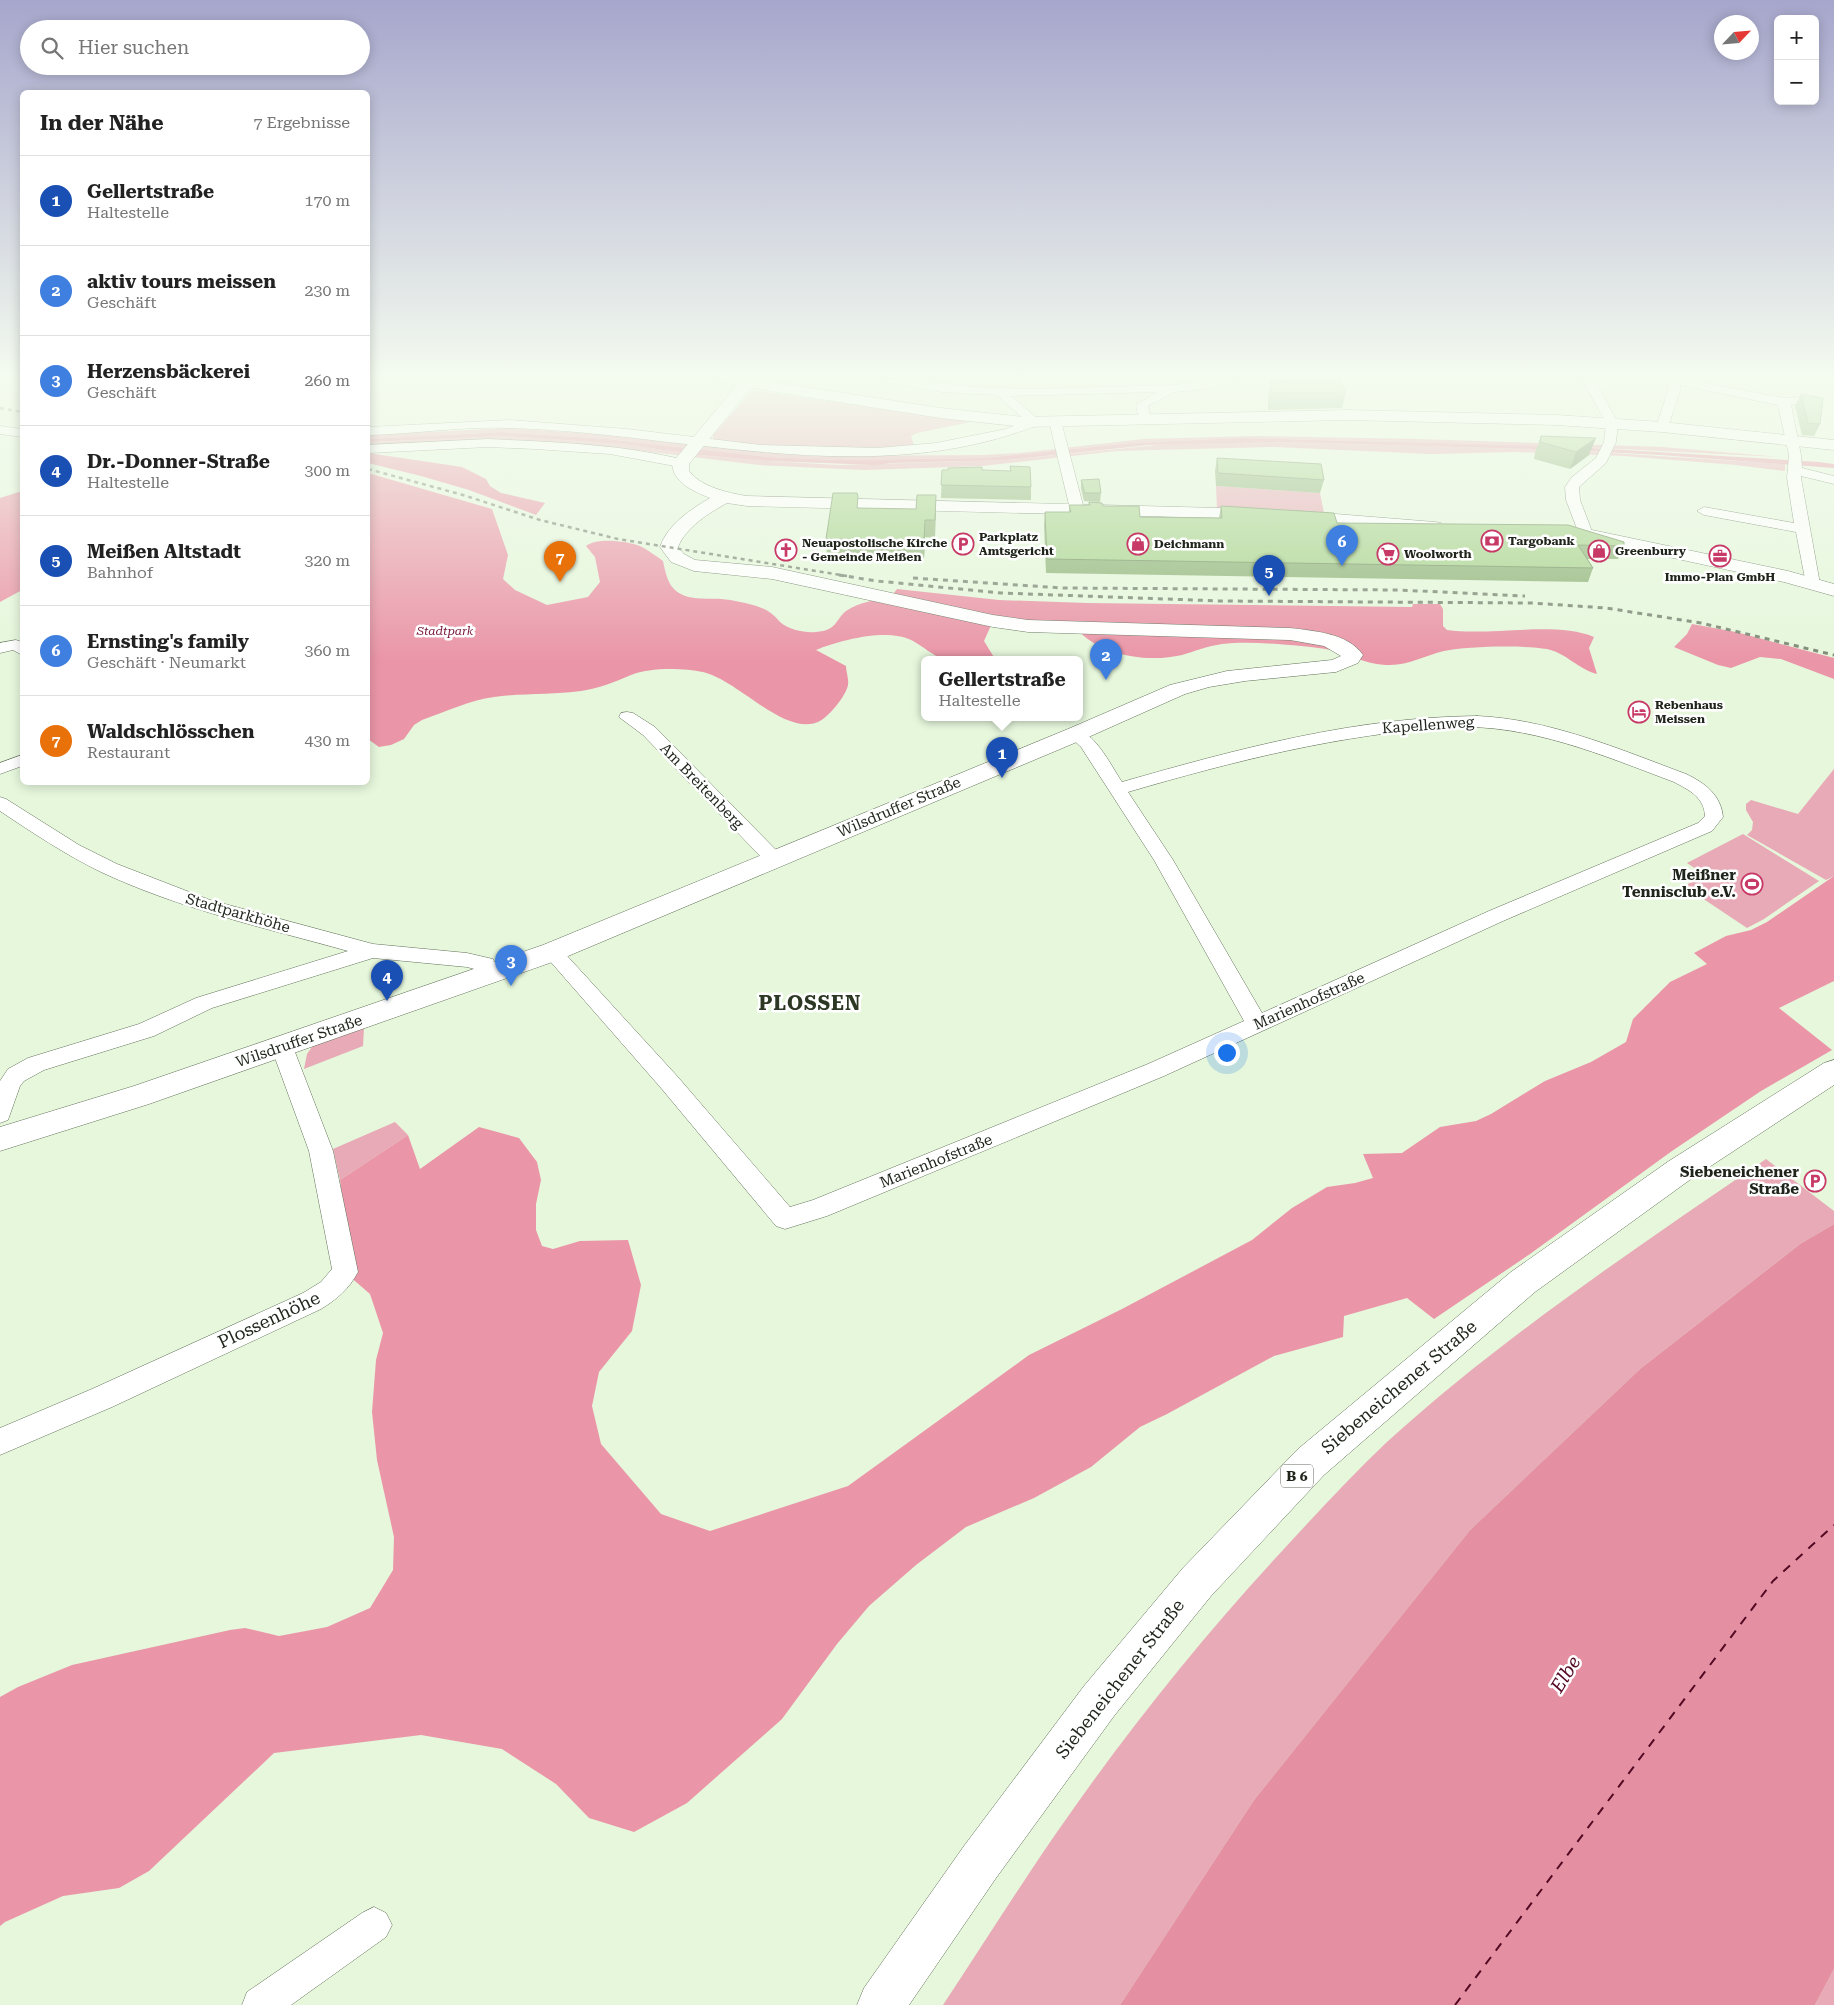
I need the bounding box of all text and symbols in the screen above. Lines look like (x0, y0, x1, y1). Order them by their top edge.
north arrow (1714, 15, 1759, 60)
map controls (1774, 15, 1819, 105)
button: + (1774, 15, 1819, 60)
search box (20, 20, 370, 75)
icon: search (38, 34, 66, 62)
text: Hier suchen (78, 36, 189, 59)
button: − (1774, 60, 1819, 105)
text: In der Nähe (40, 111, 163, 135)
text: 7 Ergebnisse (253, 113, 350, 132)
text: Gellertstraße (87, 180, 214, 203)
text: 1 (52, 191, 60, 210)
text: 170 m (304, 191, 350, 210)
text: Haltestelle (87, 203, 169, 222)
text: aktiv tours meissen (87, 270, 276, 293)
text: 2 (52, 281, 60, 300)
text: 230 m (304, 281, 350, 300)
text: Geschäft (87, 293, 157, 312)
text: Herzensbäckerei (87, 360, 250, 383)
text: 3 (52, 371, 60, 390)
text: 260 m (304, 371, 350, 390)
text: Geschäft (87, 383, 157, 402)
text: Dr.-Donner-Straße (87, 450, 270, 473)
text: 4 (52, 461, 60, 480)
text: 300 m (304, 461, 350, 480)
text: Haltestelle (87, 473, 169, 492)
pin: 6 (1326, 525, 1358, 566)
bank icon: Targobank (1480, 529, 1504, 553)
place label: Parkplatz Amtsgericht (979, 530, 1054, 558)
parking icon: Parkplatz Amtsgericht (951, 532, 975, 556)
shop icon: Deichmann (1126, 532, 1150, 556)
place label: Targobank (1508, 534, 1575, 548)
place label: Neuapostolische Kirche - Gemeinde Meißen (802, 536, 947, 564)
place label: Deichmann (1154, 537, 1224, 551)
church icon: Neuapostolische Kirche - Gemeinde Meißen (774, 538, 798, 562)
shop icon: Greenburry (1587, 539, 1611, 563)
text: Meißen Altstadt (87, 540, 241, 563)
pin: 7 (544, 541, 576, 582)
supermarket icon: Woolworth (1376, 542, 1400, 566)
place label: Greenburry (1615, 544, 1687, 558)
office icon: Immo-Plan GmbH (1708, 544, 1732, 568)
place label: Woolworth (1404, 547, 1472, 561)
text: 5 (52, 551, 60, 570)
text: 320 m (304, 551, 350, 570)
pin: 5 (1253, 555, 1285, 596)
text: Bahnhof (87, 563, 153, 582)
place label: Immo-Plan GmbH (1665, 570, 1775, 584)
park label: Stadtpark (416, 624, 474, 638)
text: Ernsting's family (87, 630, 249, 653)
pin: 2 (1090, 639, 1122, 680)
text: 6 (52, 641, 60, 660)
text: 360 m (304, 641, 350, 660)
text: Geschäft · Neumarkt (87, 653, 246, 672)
popup (921, 656, 1083, 721)
text: Gellertstraße (938, 668, 1066, 691)
text: Haltestelle (938, 691, 1020, 710)
place label: Rebenhaus Meissen (1655, 698, 1723, 726)
hotel icon: Rebenhaus Meissen (1627, 700, 1651, 724)
street label: Kapellenweg (1381, 713, 1475, 737)
text: Waldschlösschen (87, 720, 255, 743)
text: 7 (52, 731, 60, 750)
text: 430 m (304, 731, 350, 750)
pin: 1 (986, 737, 1018, 778)
street label: Am Breitenberg (656, 739, 748, 833)
text: Restaurant (87, 743, 170, 762)
street label: Wilsdruffer Straße (835, 773, 963, 841)
place label: Meißner Tennisclub e.V. (1622, 866, 1736, 901)
sports icon: Meißner Tennisclub e.V. (1740, 872, 1764, 896)
street label: Stadtparkhöhe (184, 889, 292, 937)
pin: 3 (495, 945, 527, 986)
pin: 4 (371, 960, 403, 1001)
street label: Marienhofstraße (1251, 968, 1367, 1034)
district label: PLOSSEN (759, 991, 861, 1015)
street label: Wilsdruffer Straße (233, 1011, 365, 1071)
your location (1214, 1040, 1240, 1066)
street label: Marienhofstraße (877, 1130, 995, 1192)
place label: Siebeneichener Straße (1680, 1163, 1799, 1198)
parking icon: Siebeneichener Straße (1803, 1169, 1827, 1193)
street label: Plossenhöhe (214, 1287, 323, 1352)
street label: Siebeneichener Straße (1317, 1315, 1481, 1458)
road number: B 6 (1281, 1464, 1313, 1488)
street label: Siebeneichener Straße (1051, 1595, 1188, 1763)
water label: Elbe (1545, 1652, 1586, 1698)

